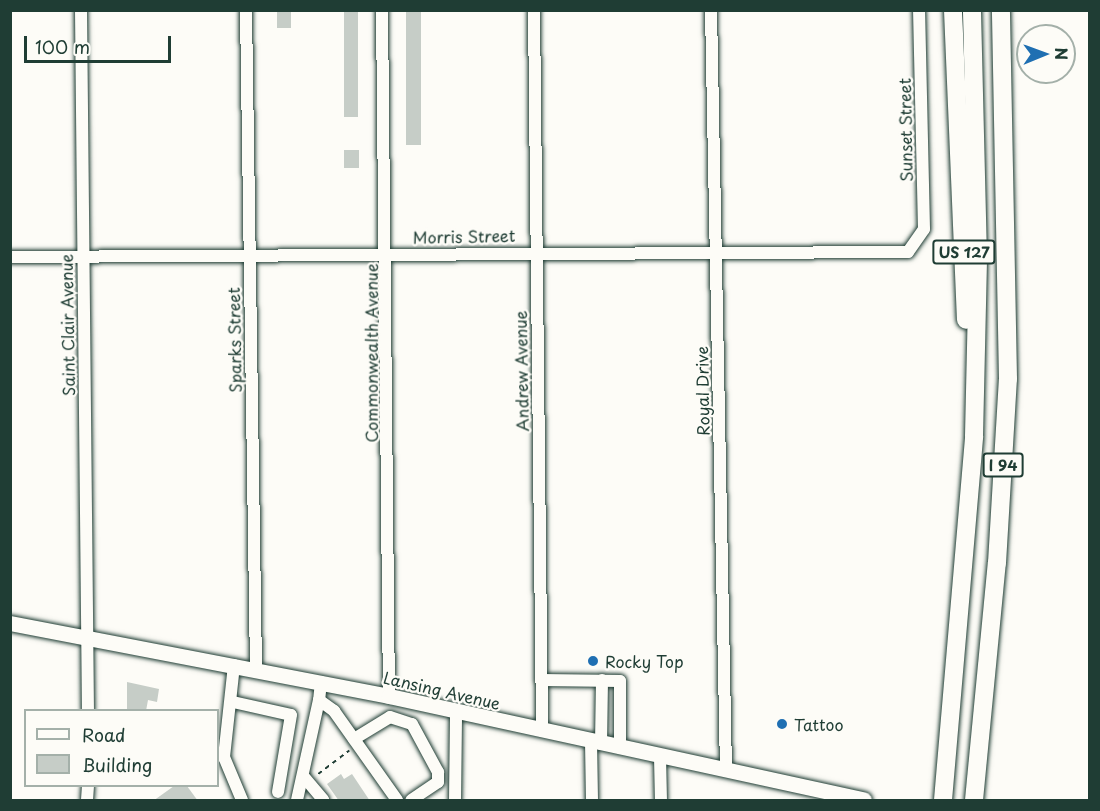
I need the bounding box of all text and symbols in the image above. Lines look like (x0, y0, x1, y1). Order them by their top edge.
scale bar (27, 24, 174, 62)
north arrow (1016, 24, 1076, 84)
text: 100 m (35, 33, 90, 60)
text: N (1050, 47, 1074, 60)
street label: Sunset Street (894, 77, 916, 183)
street label: Morris Street (413, 226, 515, 246)
road number: US 127 (931, 240, 997, 264)
street label: Saint Clair Avenue (56, 253, 78, 397)
street label: Commonwealth Avenue (361, 263, 381, 443)
street label: Sparks Street (223, 287, 245, 393)
street label: Andrew Avenue (510, 310, 532, 432)
street label: Royal Drive (692, 346, 712, 436)
road number: I 94 (982, 453, 1024, 477)
place label: Rocky Top (605, 651, 685, 671)
marker: Rocky Top (586, 654, 600, 668)
street label: Lansing Avenue (382, 667, 502, 713)
legend (24, 709, 219, 787)
place label: Tattoo (794, 714, 843, 734)
marker: Tattoo (775, 717, 789, 731)
text: Road (82, 721, 126, 748)
text: Building (82, 751, 152, 778)

